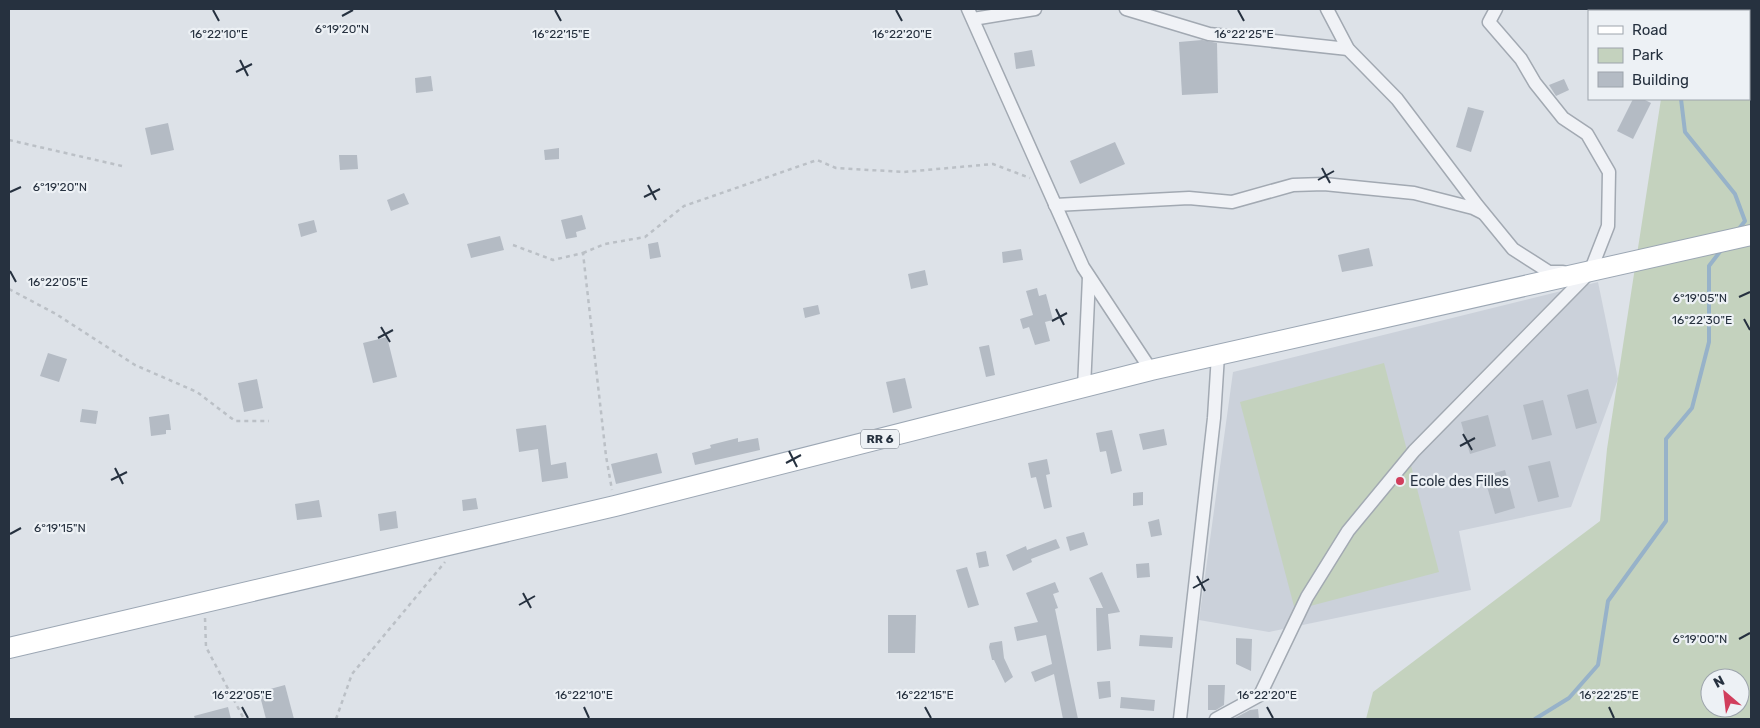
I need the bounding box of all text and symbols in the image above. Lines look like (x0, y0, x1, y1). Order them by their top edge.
legend (1588, 10, 1750, 100)
text: Road (1632, 21, 1668, 39)
text: 6°19'20"N (315, 22, 369, 36)
text: 16°22'10"E (190, 27, 248, 41)
text: 16°22'15"E (532, 27, 590, 41)
text: 16°22'20"E (872, 27, 932, 41)
text: 16°22'25"E (1214, 27, 1274, 41)
text: Park (1632, 46, 1663, 64)
text: Building (1632, 71, 1689, 89)
text: 6°19'20"N (33, 180, 87, 194)
text: 16°22'05"E (28, 275, 88, 289)
text: 6°19'05"N (1673, 291, 1727, 305)
text: 16°22'30"E (1672, 313, 1732, 327)
road number: RR 6 (861, 429, 899, 448)
place label: Ecole des Filles (1410, 473, 1509, 490)
marker: Ecole des Filles (1394, 475, 1406, 487)
text: 6°19'15"N (34, 521, 86, 535)
text: 6°19'00"N (1673, 632, 1727, 646)
north arrow (1700, 668, 1750, 718)
text: N (1711, 672, 1728, 692)
text: 16°22'05"E (212, 688, 272, 702)
text: 16°22'10"E (555, 688, 613, 702)
text: 16°22'15"E (896, 688, 954, 702)
text: 16°22'20"E (1237, 688, 1297, 702)
text: 16°22'25"E (1579, 688, 1639, 702)

